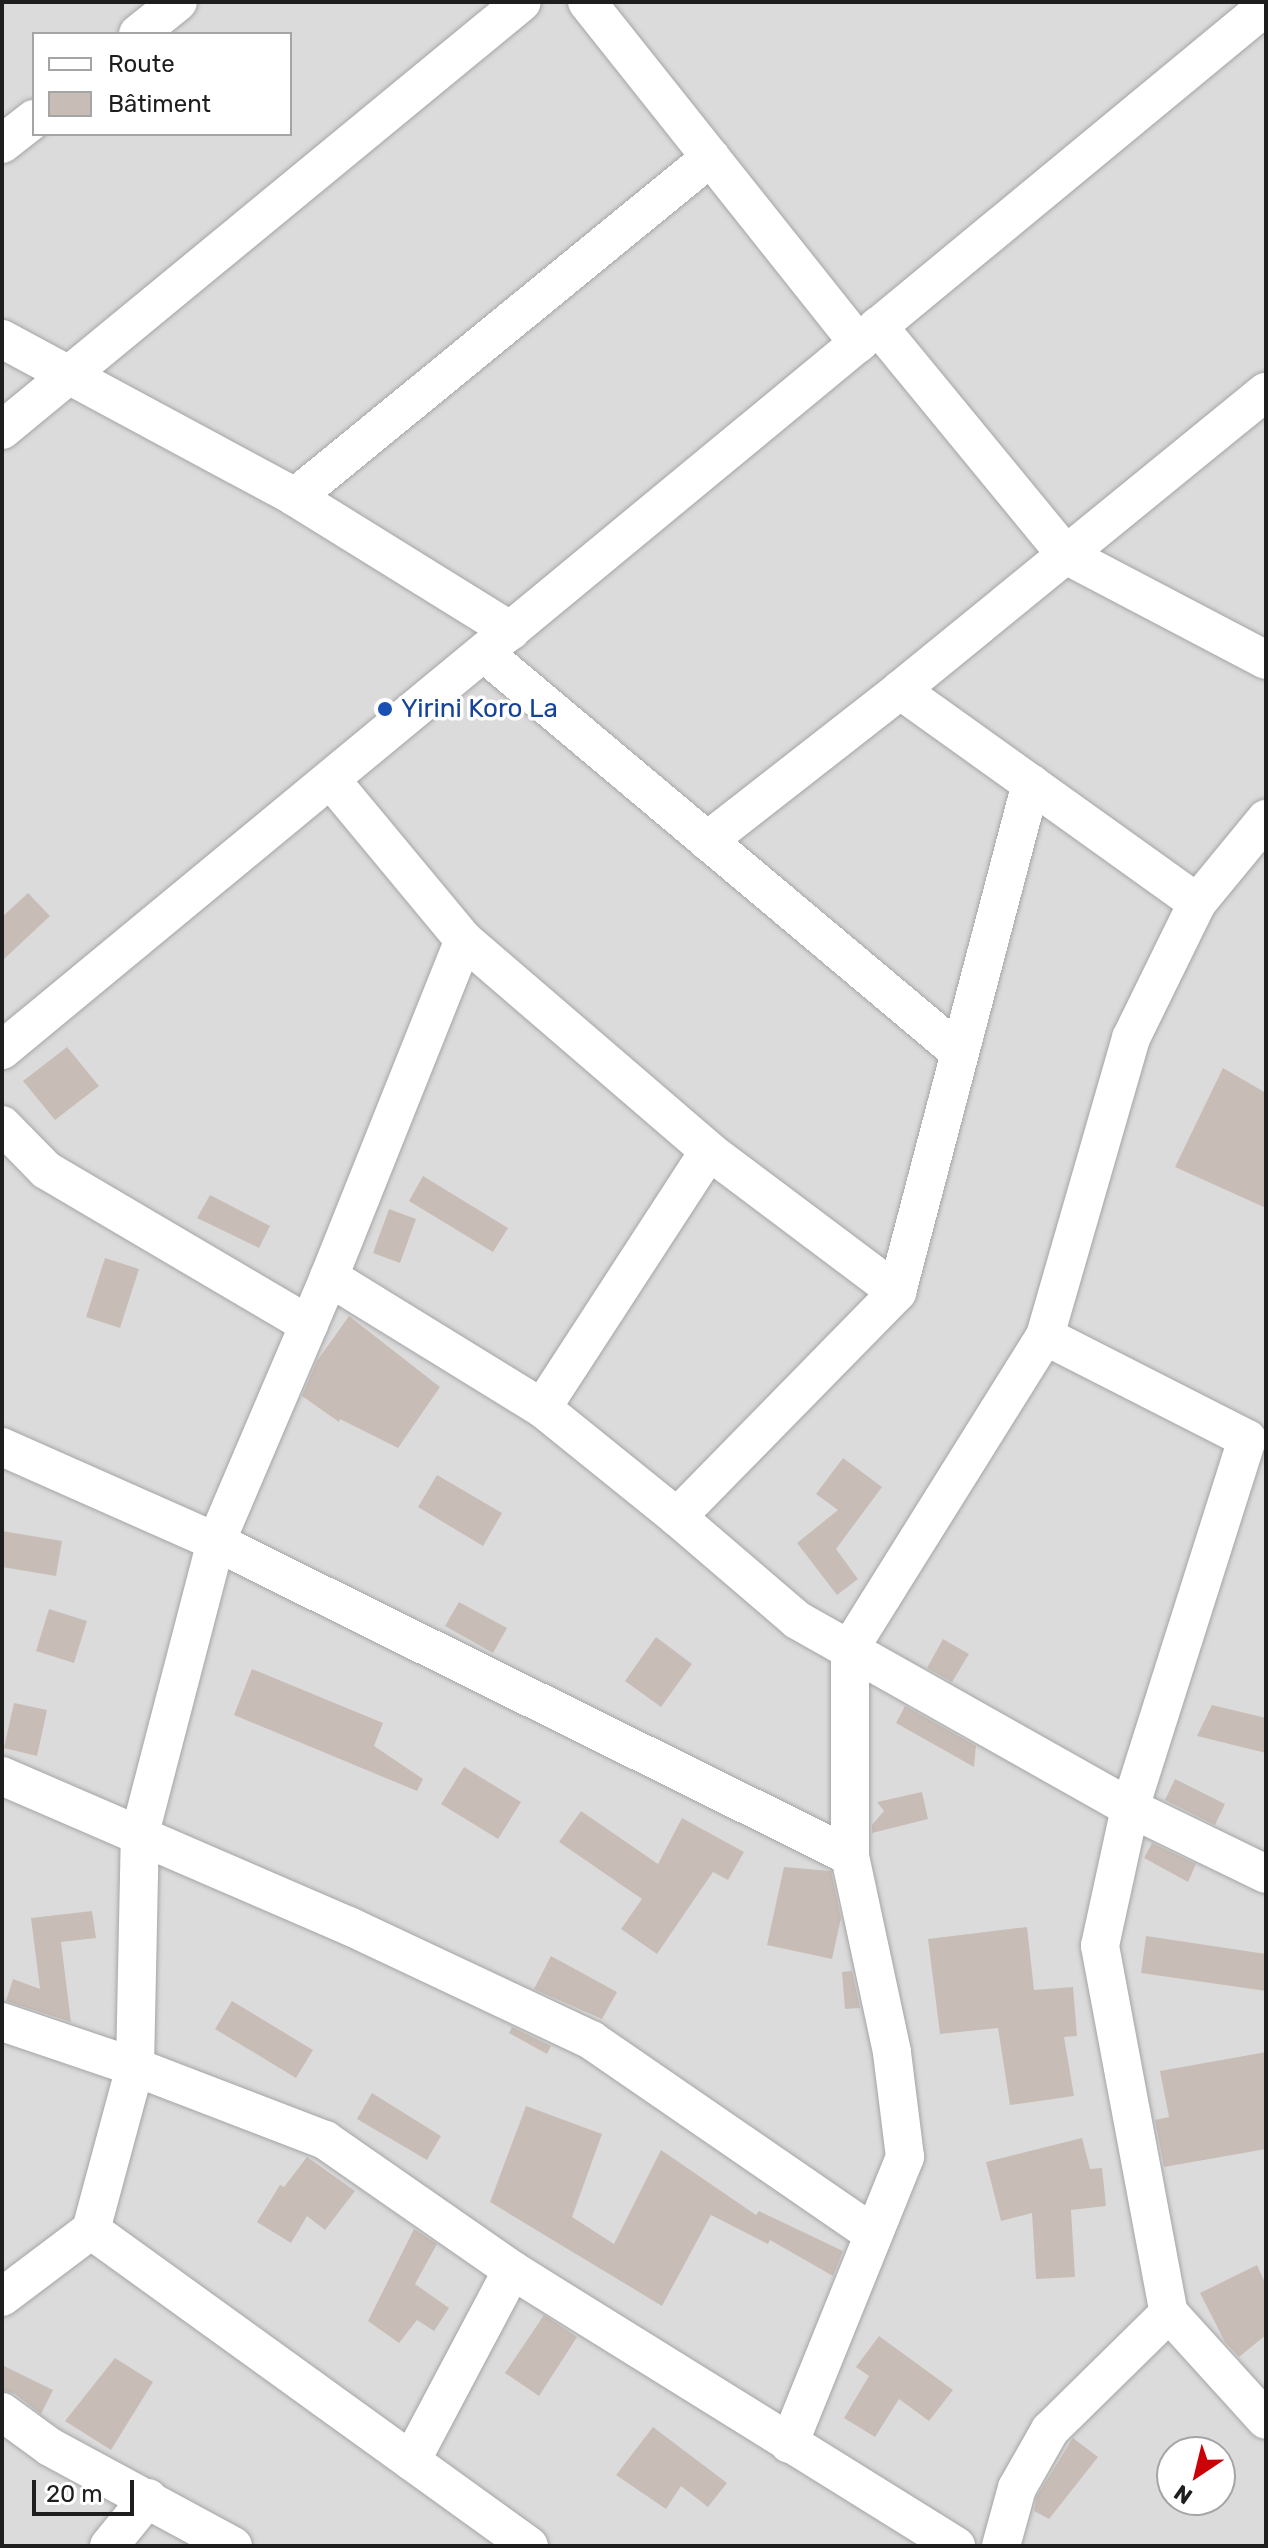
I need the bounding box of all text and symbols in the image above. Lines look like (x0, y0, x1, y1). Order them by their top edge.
legend (32, 32, 292, 136)
text: Route (108, 50, 175, 78)
text: Bâtiment (108, 90, 211, 118)
place label: Yirini Koro La (401, 693, 558, 725)
marker: Yirini Koro La (376, 700, 394, 718)
north arrow (1156, 2436, 1236, 2516)
scale bar (36, 2464, 138, 2514)
text: N (1169, 2479, 1197, 2510)
text: 20 m (46, 2480, 103, 2508)

